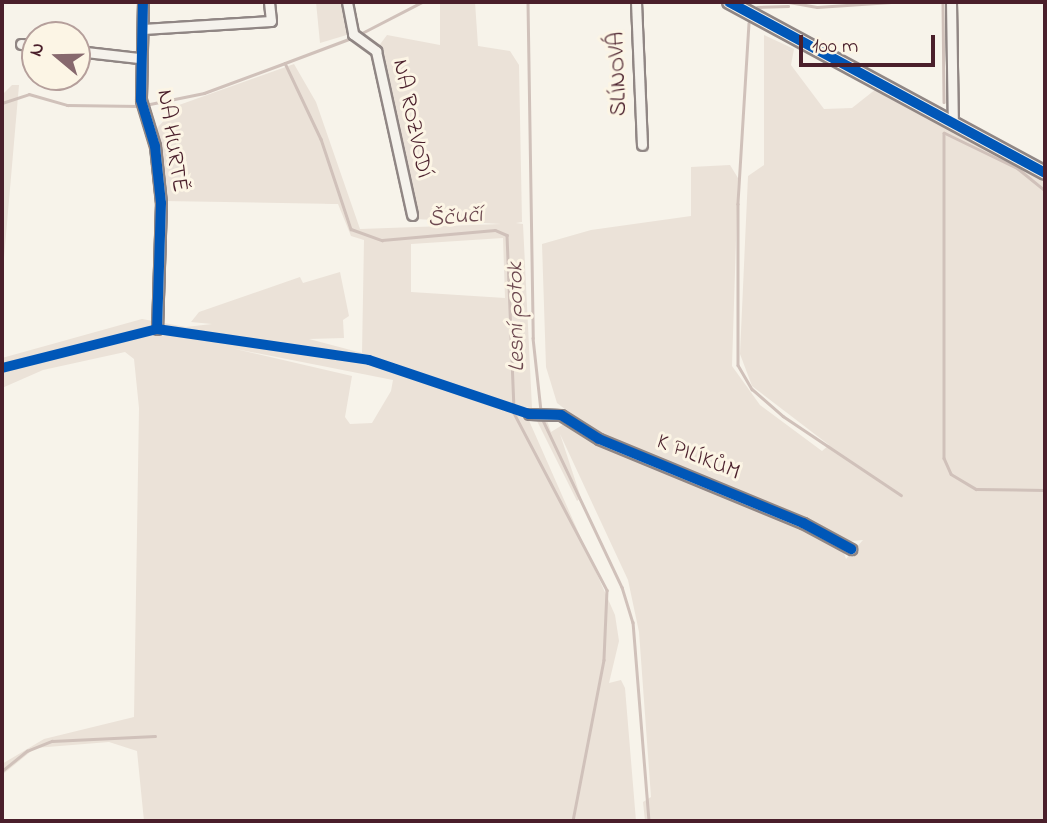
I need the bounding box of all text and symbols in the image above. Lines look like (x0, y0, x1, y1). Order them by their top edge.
north arrow (21, 21, 91, 91)
scale bar (802, 21, 939, 65)
street label: SLÍNOVÁ (604, 31, 634, 117)
text: 100 m (812, 32, 858, 62)
text: N (23, 39, 52, 60)
street label: NA ROZVODÍ (385, 57, 437, 181)
street label: NA HURTĚ (149, 88, 193, 194)
water label: Ščučí (427, 201, 483, 235)
water label: Lesní potok (502, 262, 532, 372)
street label: K PILÍKŮM (652, 429, 744, 487)

